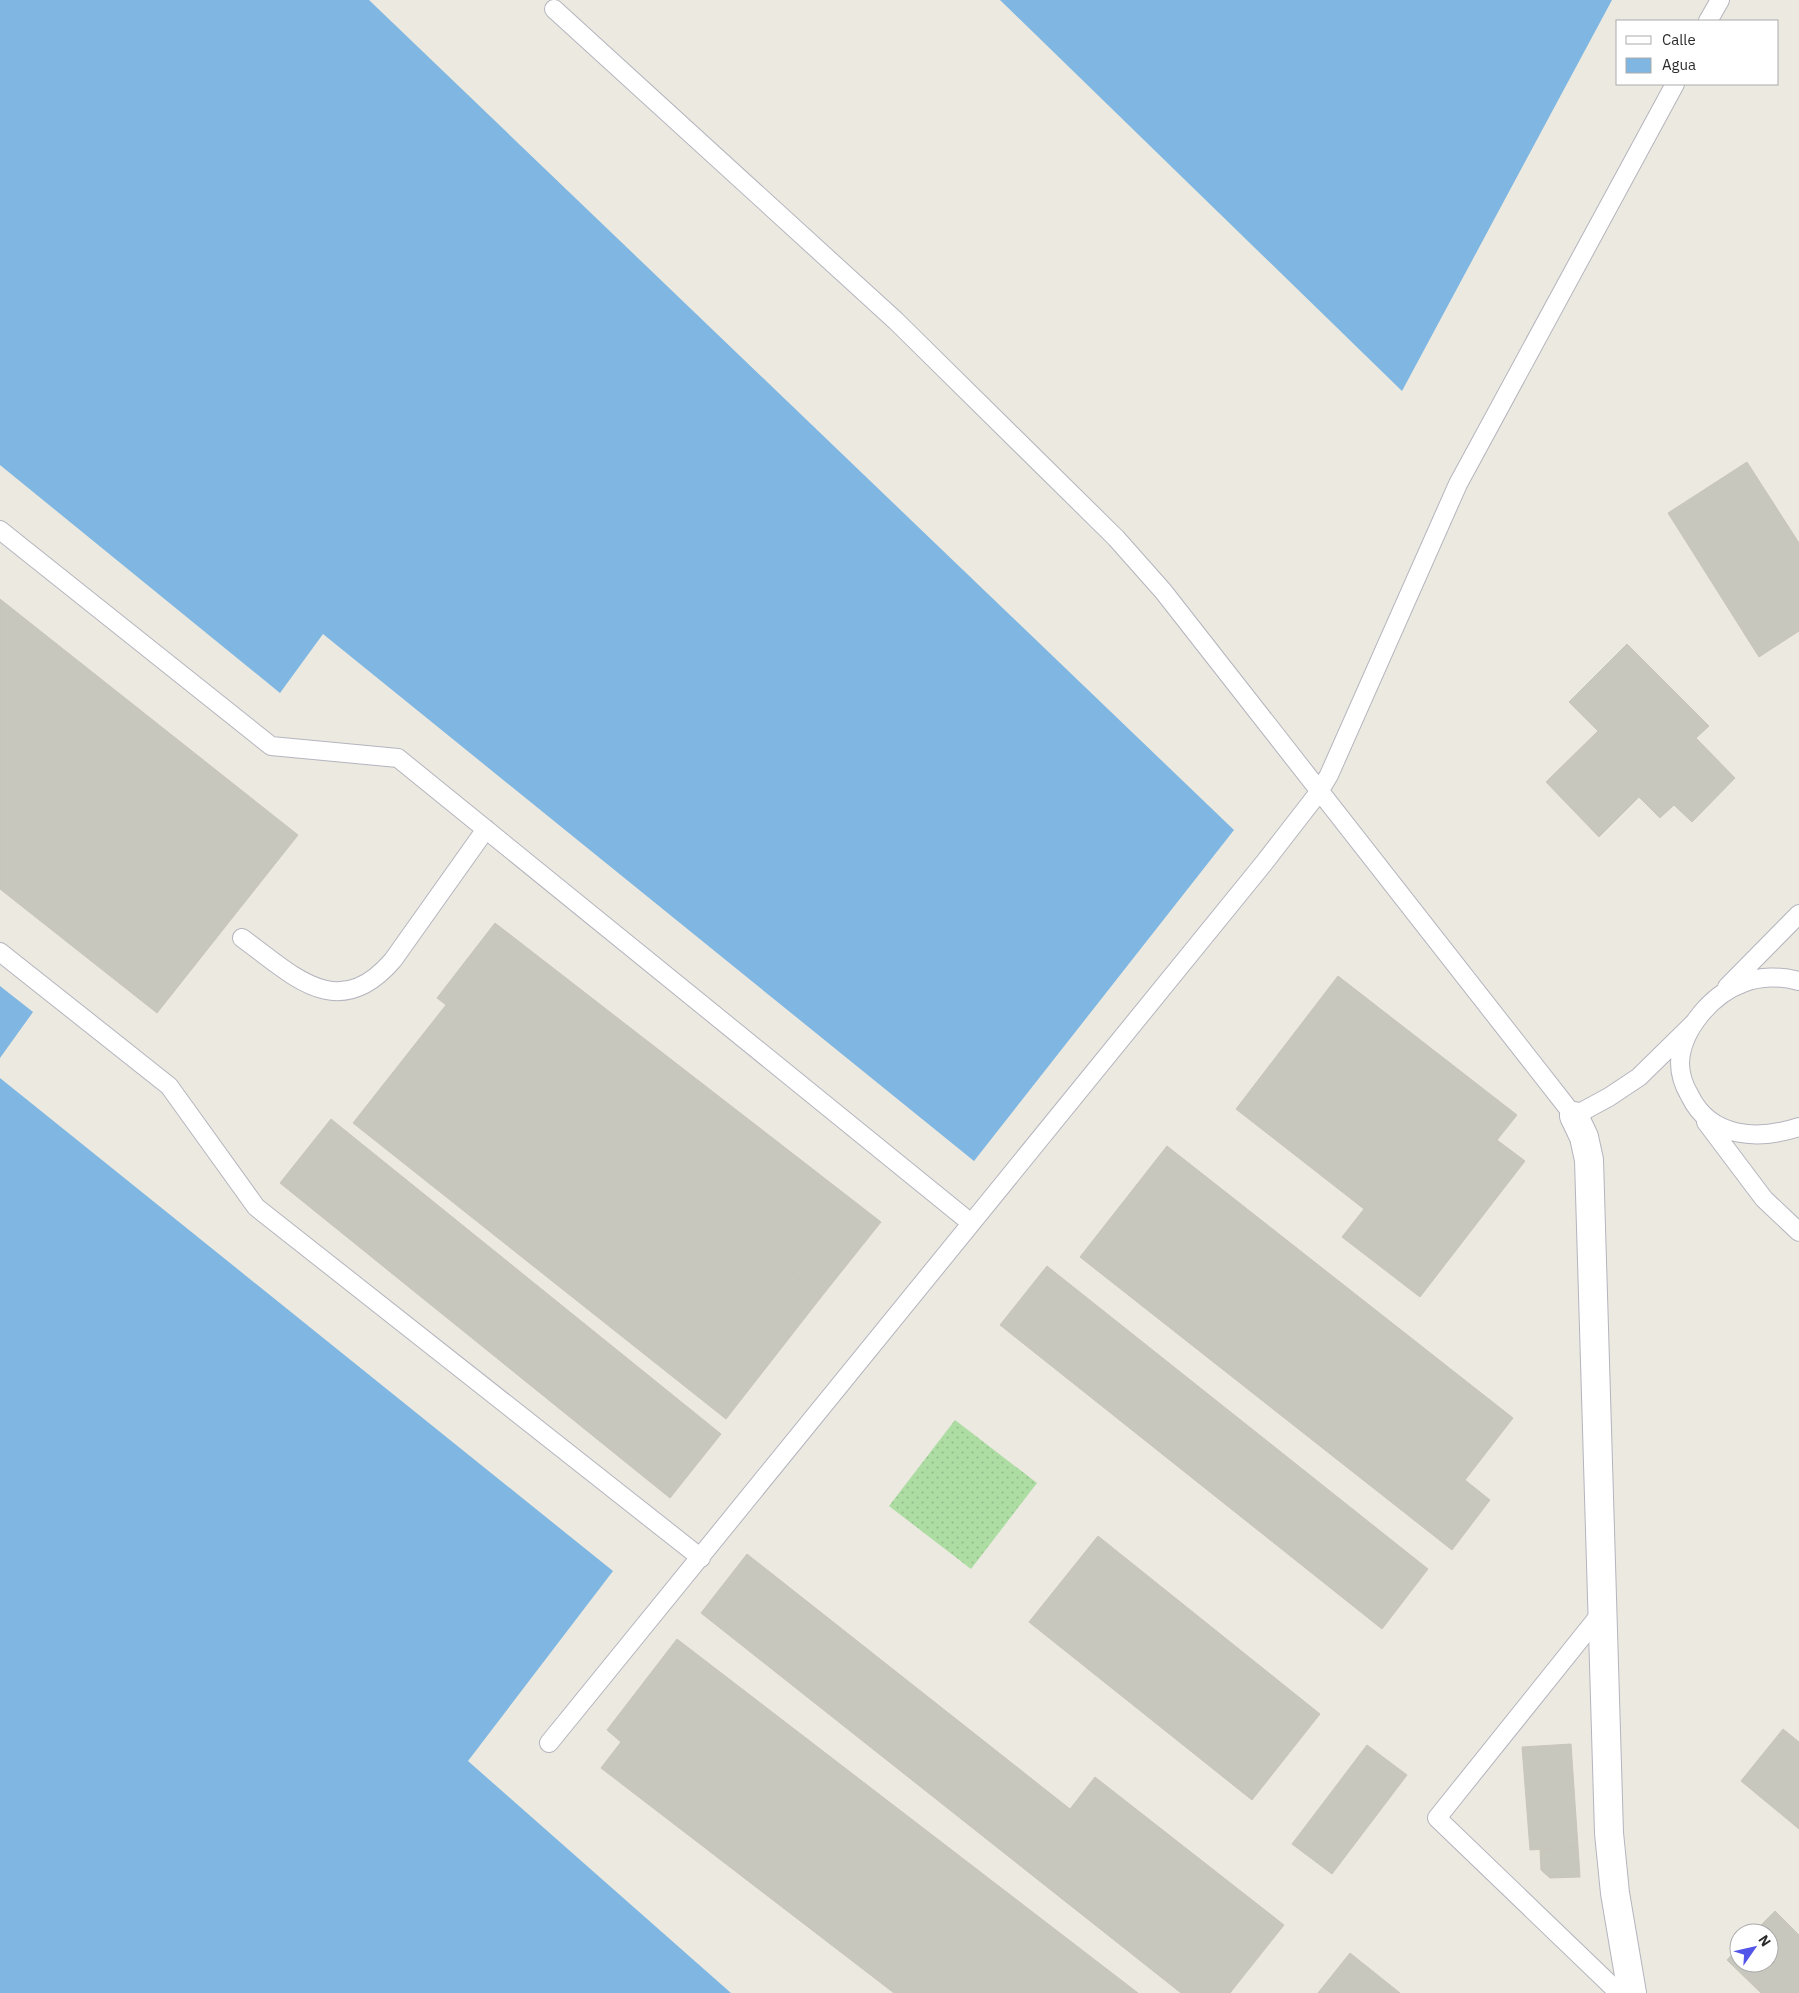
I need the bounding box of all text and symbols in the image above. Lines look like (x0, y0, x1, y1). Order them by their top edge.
legend (1616, 20, 1779, 85)
text: Calle (1662, 30, 1696, 49)
text: Agua (1662, 55, 1696, 74)
north arrow (1729, 1923, 1779, 1973)
text: N (1754, 1931, 1775, 1950)

